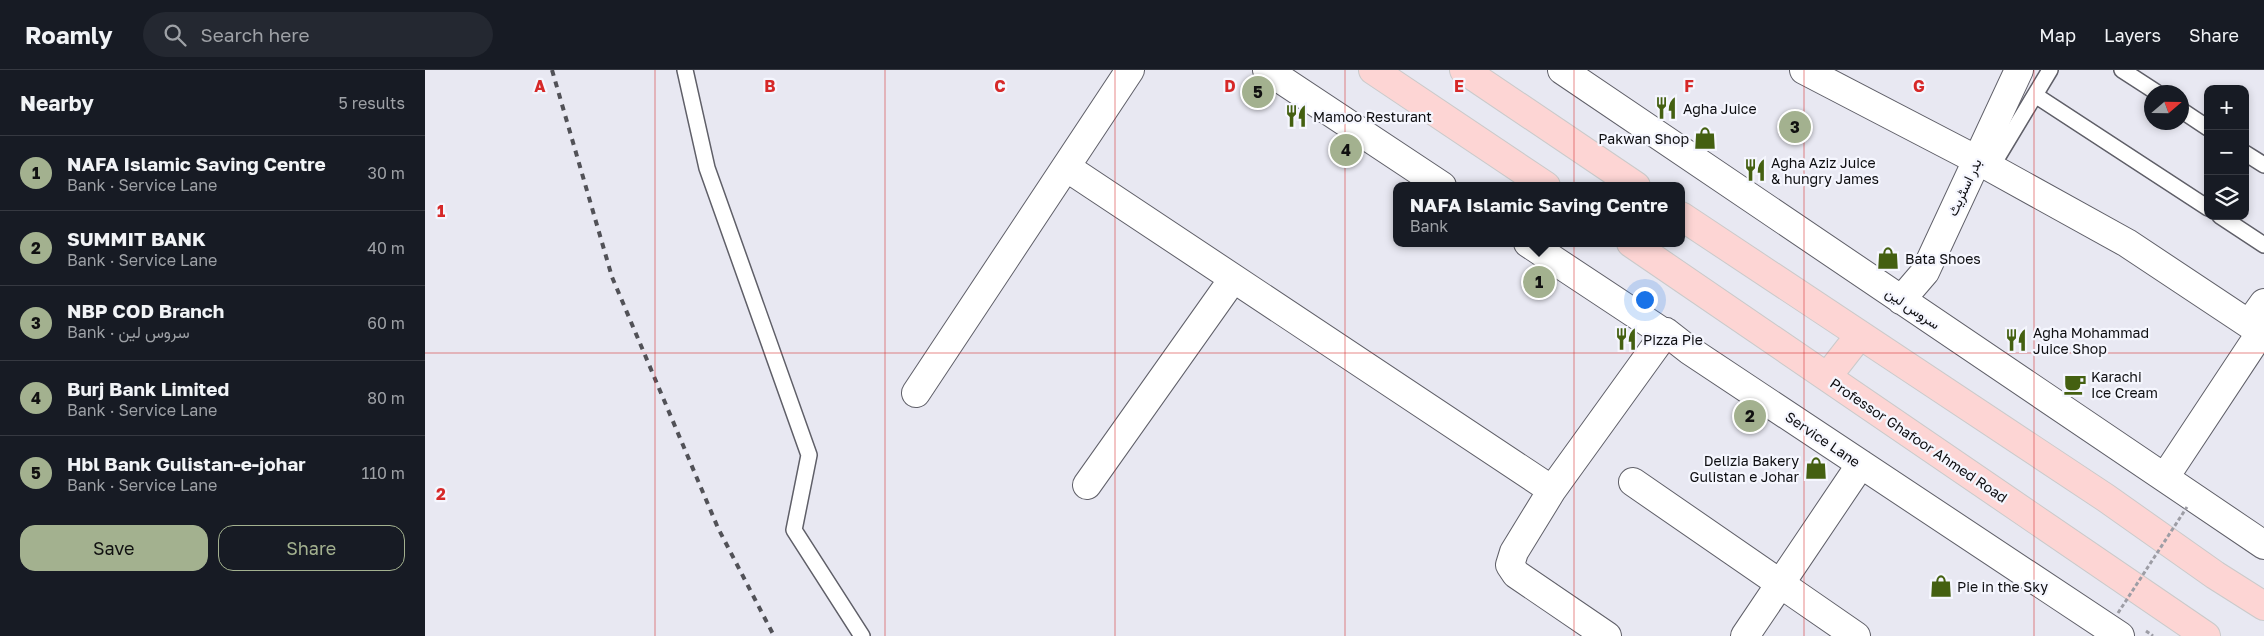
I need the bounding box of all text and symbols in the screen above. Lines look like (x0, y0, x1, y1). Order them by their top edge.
search box (143, 12, 493, 57)
text: Roamly (25, 20, 113, 49)
icon: search (161, 21, 189, 49)
text: Search here (201, 23, 309, 46)
text: Map (2039, 24, 2076, 46)
text: Layers (2104, 24, 2161, 46)
text: Share (2189, 24, 2239, 46)
pin: 5 (1242, 73, 1274, 111)
text: A (534, 76, 546, 96)
text: B (764, 76, 776, 96)
text: C (994, 76, 1006, 96)
text: D (1224, 76, 1236, 96)
text: E (1454, 76, 1464, 96)
text: F (1684, 76, 1694, 96)
text: G (1913, 76, 1925, 96)
north arrow (2144, 85, 2189, 130)
map controls (2204, 85, 2249, 220)
button: + (2204, 85, 2249, 130)
text: Nearby (20, 90, 94, 116)
text: 5 results (339, 93, 405, 113)
restaurant icon: Agha Juice (1653, 95, 1679, 121)
place label: Agha Juice (1683, 100, 1757, 117)
restaurant icon: Mamoo Resturant (1283, 103, 1309, 129)
place label: Mamoo Resturant (1313, 108, 1432, 125)
pin: 3 (1779, 108, 1811, 146)
shop icon: Pakwan Shop (1692, 125, 1718, 151)
place label: Pakwan Shop (1598, 130, 1689, 147)
button: − (2204, 130, 2249, 175)
pin: 4 (1330, 131, 1362, 169)
text: NAFA Islamic Saving Centre (67, 152, 326, 175)
place label: Agha Aziz Juice & hungry James (1771, 154, 1879, 187)
street label: بدر اسٹریٹ (1943, 155, 1986, 219)
restaurant icon: Agha Aziz Juice & hungry James (1742, 157, 1768, 183)
text: 1 (32, 163, 40, 183)
text: 30 m (368, 163, 405, 183)
text: Bank · Service Lane (67, 175, 217, 195)
button: layers (2204, 175, 2249, 220)
popup (1393, 182, 1685, 247)
text: NAFA Islamic Saving Centre (1410, 193, 1668, 216)
text: 1 (437, 201, 445, 221)
text: Bank (1410, 216, 1448, 236)
text: SUMMIT BANK (67, 227, 206, 250)
text: 2 (31, 238, 41, 258)
text: 40 m (367, 238, 405, 258)
shop icon: Bata Shoes (1875, 245, 1901, 271)
text: Bank · Service Lane (67, 250, 217, 270)
place label: Bata Shoes (1905, 250, 1981, 267)
pin: 1 (1523, 263, 1555, 301)
street label: سروس لین (1882, 284, 1944, 333)
your location (1632, 287, 1658, 313)
text: NBP COD Branch (67, 299, 224, 322)
text: 3 (31, 313, 41, 333)
text: 60 m (367, 313, 405, 333)
text: Bank · سروس لین (67, 322, 190, 342)
place label: Agha Mohammad Juice Shop (2033, 324, 2149, 357)
restaurant icon: Pizza Pie (1613, 326, 1639, 352)
restaurant icon: Agha Mohammad Juice Shop (2003, 327, 2029, 353)
place label: Pizza Pie (1643, 331, 1703, 348)
place label: Karachi Ice Cream (2091, 368, 2158, 401)
cafe icon: Karachi Ice Cream (2062, 371, 2088, 397)
street label: Professor Ghafoor Ahmed Road (1827, 374, 2011, 506)
text: Burj Bank Limited (67, 377, 229, 400)
text: 4 (31, 388, 41, 408)
text: 80 m (367, 388, 405, 408)
pin: 2 (1734, 397, 1766, 435)
text: Bank · Service Lane (67, 400, 217, 420)
street label: Service Lane (1782, 408, 1864, 470)
text: Hbl Bank Gulistan-e-johar (67, 452, 306, 475)
place label: Delizia Bakery Gulistan e Johar (1690, 452, 1800, 485)
shop icon: Delizia Bakery Gulistan e Johar (1803, 455, 1829, 481)
text: 5 (31, 463, 41, 483)
text: 110 m (361, 463, 405, 483)
text: Bank · Service Lane (67, 475, 217, 495)
text: 2 (436, 484, 446, 504)
button: Save (20, 525, 208, 571)
button: Share (218, 525, 405, 571)
shop icon: Pie in the Sky (1928, 573, 1954, 599)
place label: Pie in the Sky (1957, 578, 2048, 595)

